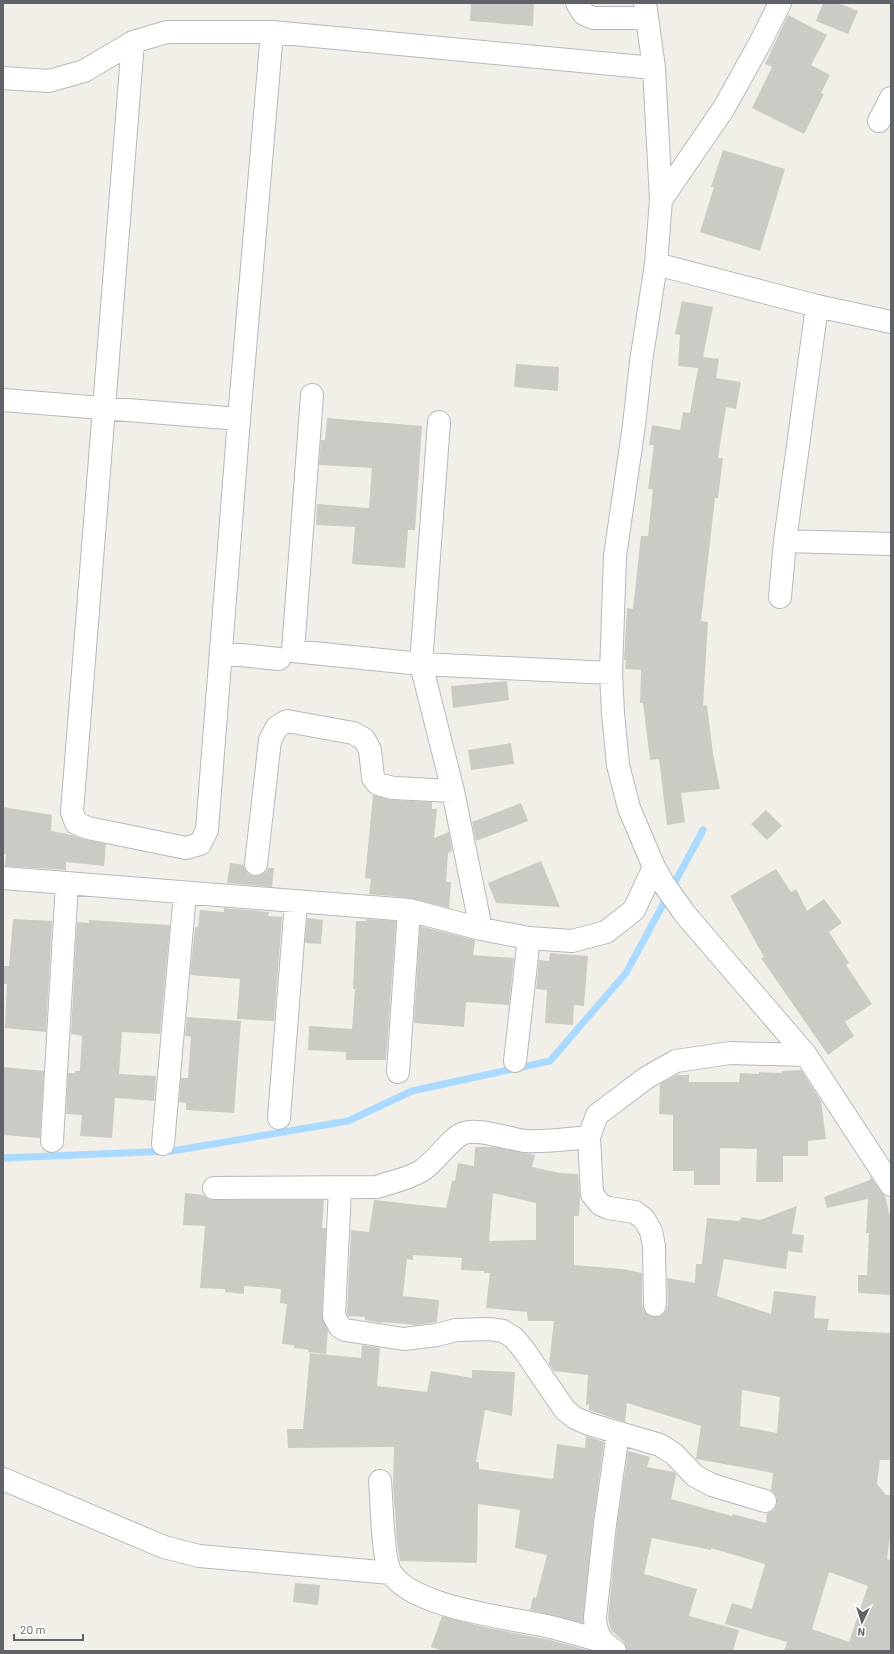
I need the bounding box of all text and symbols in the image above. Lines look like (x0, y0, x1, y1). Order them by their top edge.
north arrow (842, 1602, 882, 1642)
scale bar (14, 1616, 83, 1642)
text: 20 m (20, 1622, 46, 1636)
text: N (857, 1626, 865, 1639)

